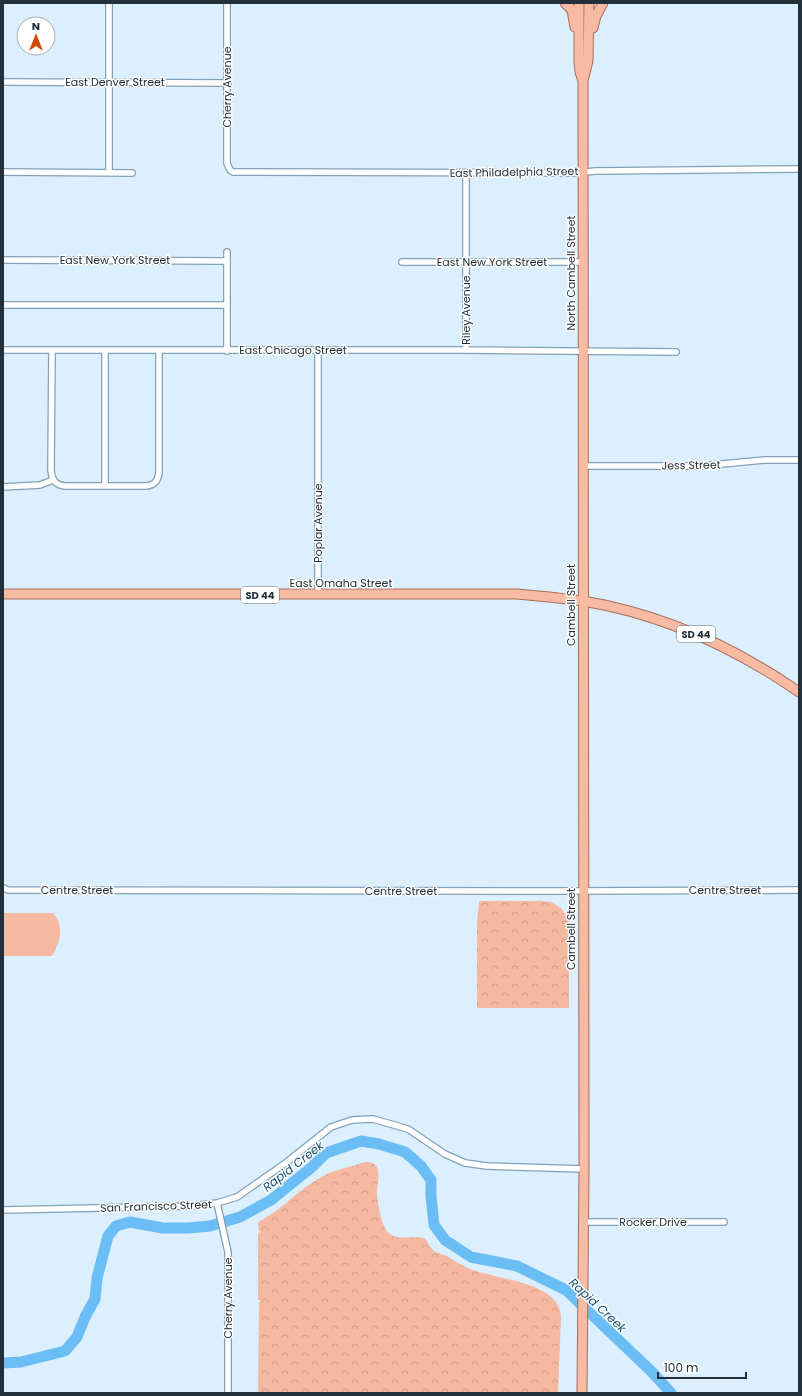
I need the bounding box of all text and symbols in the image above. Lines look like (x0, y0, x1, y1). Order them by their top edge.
north arrow (16, 16, 56, 56)
text: N (32, 18, 40, 34)
street label: Cherry Avenue (219, 46, 235, 128)
street label: East Denver Street (65, 74, 165, 90)
street label: East Philadelphia Street (449, 163, 579, 181)
street label: North Cambell Street (563, 216, 579, 330)
street label: East New York Street (60, 252, 170, 268)
street label: East New York Street (437, 254, 547, 270)
street label: Riley Avenue (458, 275, 474, 345)
street label: East Chicago Street (239, 342, 347, 358)
street label: Jess Street (661, 456, 721, 474)
street label: Poplar Avenue (310, 483, 326, 563)
street label: Cambell Street (563, 564, 579, 646)
street label: East Omaha Street (290, 575, 392, 591)
road number: SD 44 (241, 587, 279, 603)
road number: SD 44 (677, 626, 715, 642)
street label: Centre Street (41, 882, 113, 898)
street label: Centre Street (689, 882, 761, 898)
street label: Centre Street (365, 883, 437, 899)
street label: Cambell Street (563, 888, 579, 970)
water label: Rapid Creek (259, 1136, 328, 1195)
street label: San Francisco Street (100, 1196, 212, 1216)
street label: Rocker Drive (619, 1214, 687, 1230)
street label: Cherry Avenue (220, 1257, 236, 1339)
water label: Rapid Creek (566, 1274, 631, 1337)
scale bar (658, 1354, 746, 1380)
text: 100 m (664, 1359, 698, 1376)

